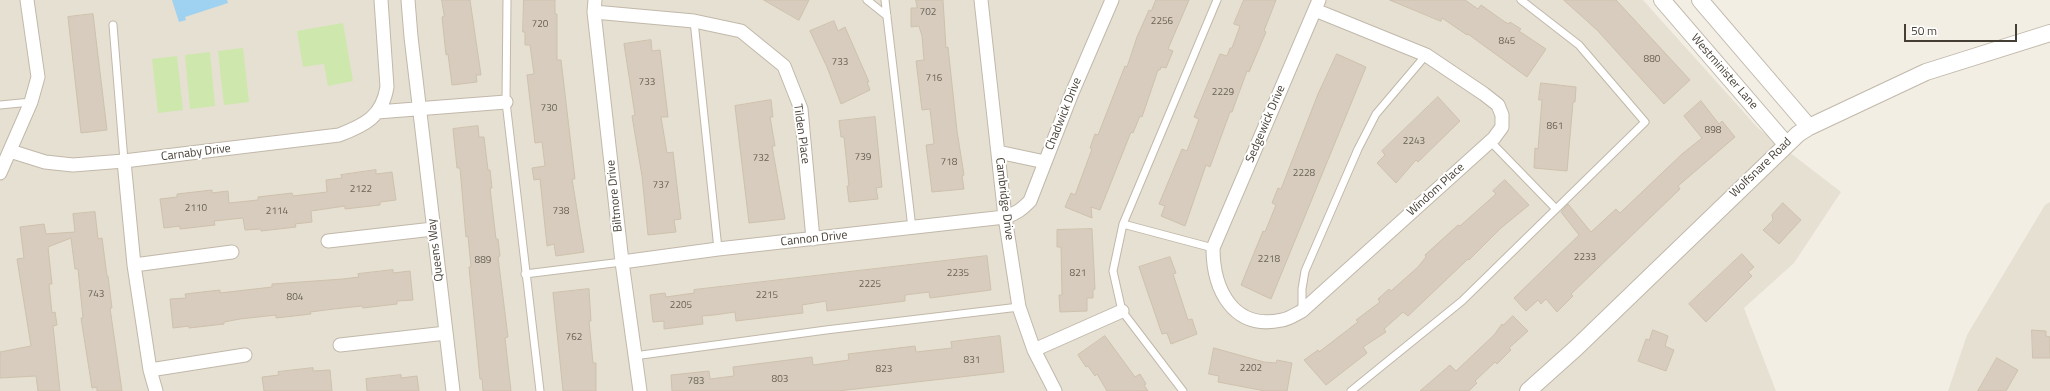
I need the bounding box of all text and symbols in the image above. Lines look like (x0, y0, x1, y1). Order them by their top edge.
house number: 702 (920, 7, 936, 19)
house number: 2256 (1151, 16, 1173, 28)
scale bar (1906, 16, 2019, 42)
house number: 720 (532, 19, 548, 31)
text: 50 m (1911, 21, 1937, 40)
street label: Westminister Lane (1687, 31, 1761, 113)
house number: 845 (1499, 36, 1515, 48)
house number: 880 (1644, 54, 1660, 66)
house number: 733 (832, 57, 848, 69)
house number: 716 (926, 73, 942, 85)
street label: Chadwick Drive (1043, 76, 1085, 152)
house number: 733 (639, 77, 655, 89)
street label: Sedgewick Drive (1243, 83, 1289, 165)
house number: 2229 (1212, 87, 1234, 99)
house number: 730 (541, 103, 557, 115)
street label: Tilden Place (790, 103, 812, 165)
house number: 861 (1547, 121, 1563, 133)
house number: 898 (1705, 125, 1721, 137)
street label: Wolfsnare Road (1727, 135, 1795, 201)
house number: 2243 (1403, 136, 1425, 148)
street label: Carnaby Drive (160, 142, 232, 164)
house number: 739 (855, 152, 871, 164)
house number: 732 (753, 153, 769, 165)
house number: 718 (941, 157, 957, 169)
street label: Cambridge Drive (992, 157, 1016, 241)
street label: Biltmore Drive (604, 159, 626, 233)
street label: Windom Place (1404, 161, 1468, 219)
house number: 2228 (1293, 168, 1315, 180)
house number: 737 (653, 180, 669, 192)
house number: 2122 (350, 184, 372, 196)
house number: 2110 (185, 203, 207, 215)
house number: 2114 (266, 206, 288, 218)
house number: 738 (553, 206, 569, 218)
street label: Queens Way (425, 218, 447, 282)
street label: Cannon Drive (780, 228, 848, 250)
house number: 2233 (1574, 252, 1596, 264)
house number: 2218 (1258, 254, 1280, 266)
house number: 889 (475, 255, 491, 267)
house number: 2235 (947, 268, 969, 280)
house number: 821 (1070, 268, 1086, 280)
house number: 2225 (859, 279, 881, 291)
house number: 743 (88, 289, 104, 301)
house number: 2215 (756, 290, 778, 302)
house number: 804 (287, 292, 303, 304)
house number: 2205 (670, 300, 692, 312)
house number: 762 (566, 332, 582, 344)
house number: 831 (964, 355, 980, 367)
house number: 2202 (1240, 363, 1262, 375)
house number: 823 (876, 364, 892, 376)
house number: 803 (772, 374, 788, 386)
house number: 783 (688, 376, 704, 388)

